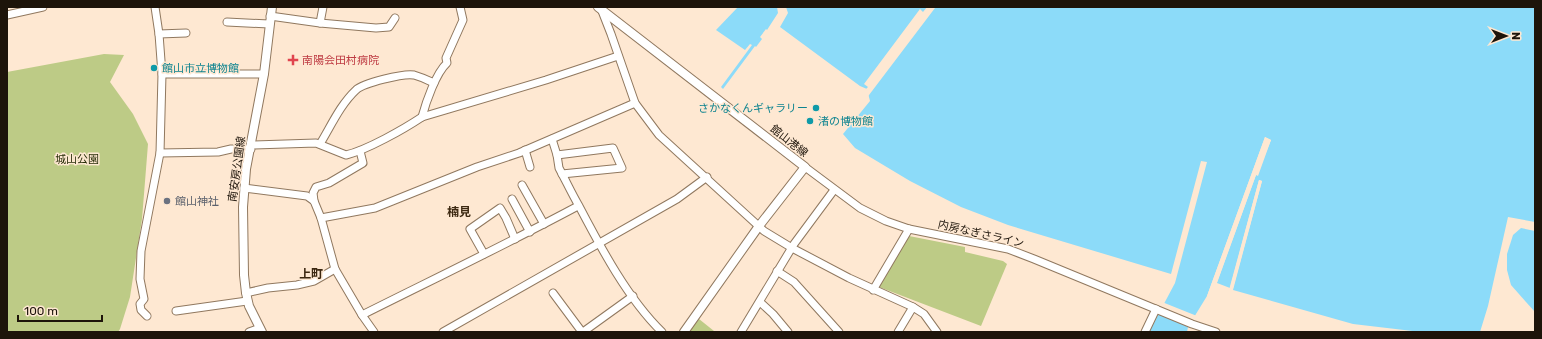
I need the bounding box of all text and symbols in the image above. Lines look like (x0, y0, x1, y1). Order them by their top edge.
north arrow (1486, 16, 1526, 56)
text: N (1509, 32, 1522, 40)
marker: 南陽会田村病院 (287, 54, 299, 66)
place label: 南陽会田村病院 (302, 54, 379, 67)
place label: 館山市立博物館 (162, 62, 239, 75)
marker: 館山市立博物館 (149, 63, 159, 73)
place label: さかなくんギャラリー (698, 102, 808, 115)
marker: さかなくんギャラリー (811, 103, 821, 113)
place label: 渚の博物館 (818, 115, 873, 128)
marker: 渚の博物館 (805, 116, 815, 126)
street label: 館山港線 (768, 122, 810, 160)
street label: 南安房公園線 (226, 135, 248, 203)
park label: 城山公園 (55, 153, 99, 166)
place label: 館山神社 (175, 195, 219, 208)
marker: 館山神社 (162, 196, 172, 206)
district label: 楠見 (447, 205, 471, 219)
street label: 内房なぎさライン (937, 218, 1025, 250)
district label: 上町 (299, 267, 323, 281)
scale bar (18, 297, 102, 323)
text: 100 m (24, 304, 58, 318)

